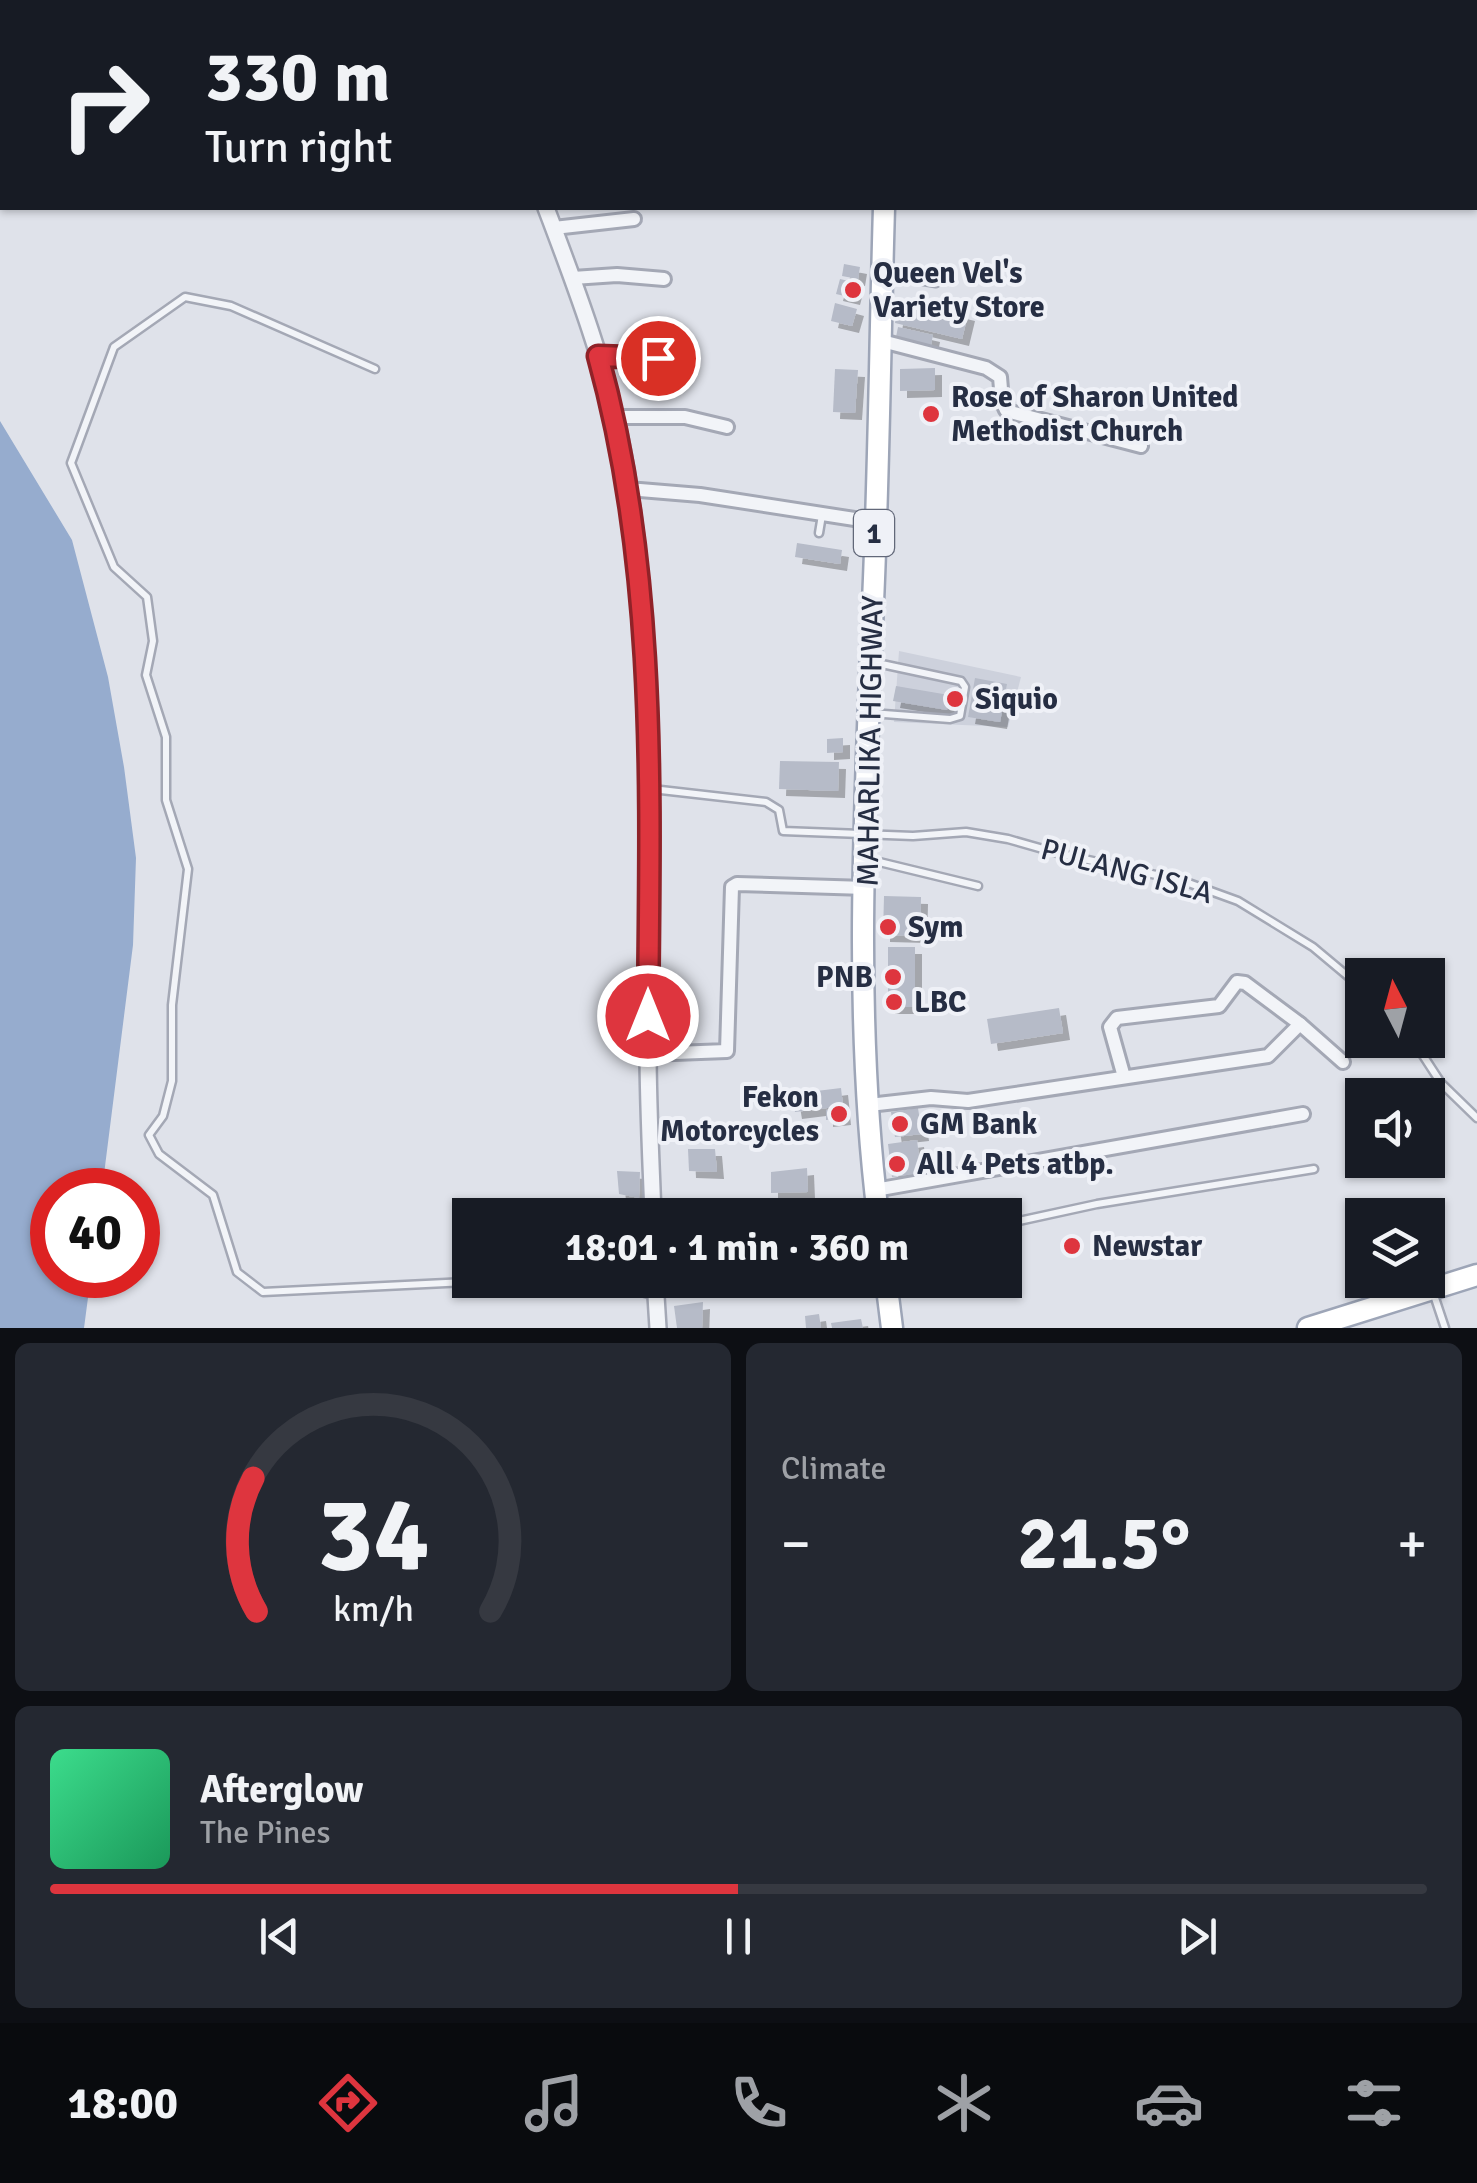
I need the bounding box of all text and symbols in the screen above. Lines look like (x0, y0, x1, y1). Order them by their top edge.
text: 330 m (205, 34, 390, 120)
icon: right (40, 40, 170, 170)
text: Turn right (205, 120, 393, 175)
place label: Queen Vel's Variety Store (873, 255, 1045, 326)
marker: Queen Vel's Variety Store (842, 279, 864, 301)
pin (616, 316, 701, 401)
icon: arrive (631, 331, 686, 386)
place label: Rose of Sharon United Methodist Church (951, 379, 1239, 450)
marker: Rose of Sharon United Methodist Church (920, 403, 942, 425)
road number: 1 (854, 510, 894, 556)
street label: MAHARLIKA HIGHWAY (849, 595, 892, 887)
place label: Siquio (975, 681, 1058, 718)
marker: Siquio (944, 688, 966, 710)
street label: PULANG ISLA (1037, 831, 1217, 912)
place label: Sym (908, 909, 963, 946)
marker: Sym (877, 916, 899, 938)
north arrow (1345, 958, 1445, 1058)
map controls (1345, 958, 1445, 1298)
place label: PNB (816, 959, 873, 996)
position arrow (596, 964, 700, 1068)
marker: PNB (882, 966, 904, 988)
place label: LBC (914, 984, 966, 1021)
marker: LBC (883, 991, 905, 1013)
button: sound (1345, 1078, 1445, 1178)
place label: Fekon Motorcycles (660, 1079, 819, 1150)
marker: Fekon Motorcycles (828, 1103, 850, 1125)
place label: GM Bank (920, 1106, 1037, 1143)
marker: GM Bank (889, 1113, 911, 1135)
place label: All 4 Pets atbp. (917, 1146, 1114, 1183)
marker: All 4 Pets atbp. (886, 1153, 908, 1175)
speed limit sign: 40 (30, 1168, 160, 1298)
button: layers (1345, 1198, 1445, 1298)
text: 18:01 · 1 min · 360 m (565, 1224, 909, 1271)
place label: Newstar (1092, 1228, 1202, 1265)
marker: Newstar (1061, 1235, 1083, 1257)
text: Climate (781, 1449, 887, 1488)
text: 34 (317, 1471, 429, 1599)
text: 21.5° (1018, 1497, 1191, 1590)
text: − (781, 1510, 811, 1578)
text: + (1397, 1510, 1427, 1578)
text: km/h (333, 1587, 413, 1631)
text: Afterglow (200, 1766, 363, 1813)
text: The Pines (200, 1813, 331, 1852)
icon: previous (252, 1909, 307, 1964)
icon: pause (711, 1909, 766, 1964)
icon: next (1170, 1909, 1225, 1964)
icon: directions (313, 2068, 383, 2138)
icon: music (519, 2068, 589, 2138)
icon: phone (724, 2068, 794, 2138)
icon: climate (929, 2068, 999, 2138)
icon: car (1134, 2068, 1204, 2138)
icon: filters (1339, 2068, 1409, 2138)
text: 18:00 (68, 2076, 178, 2131)

